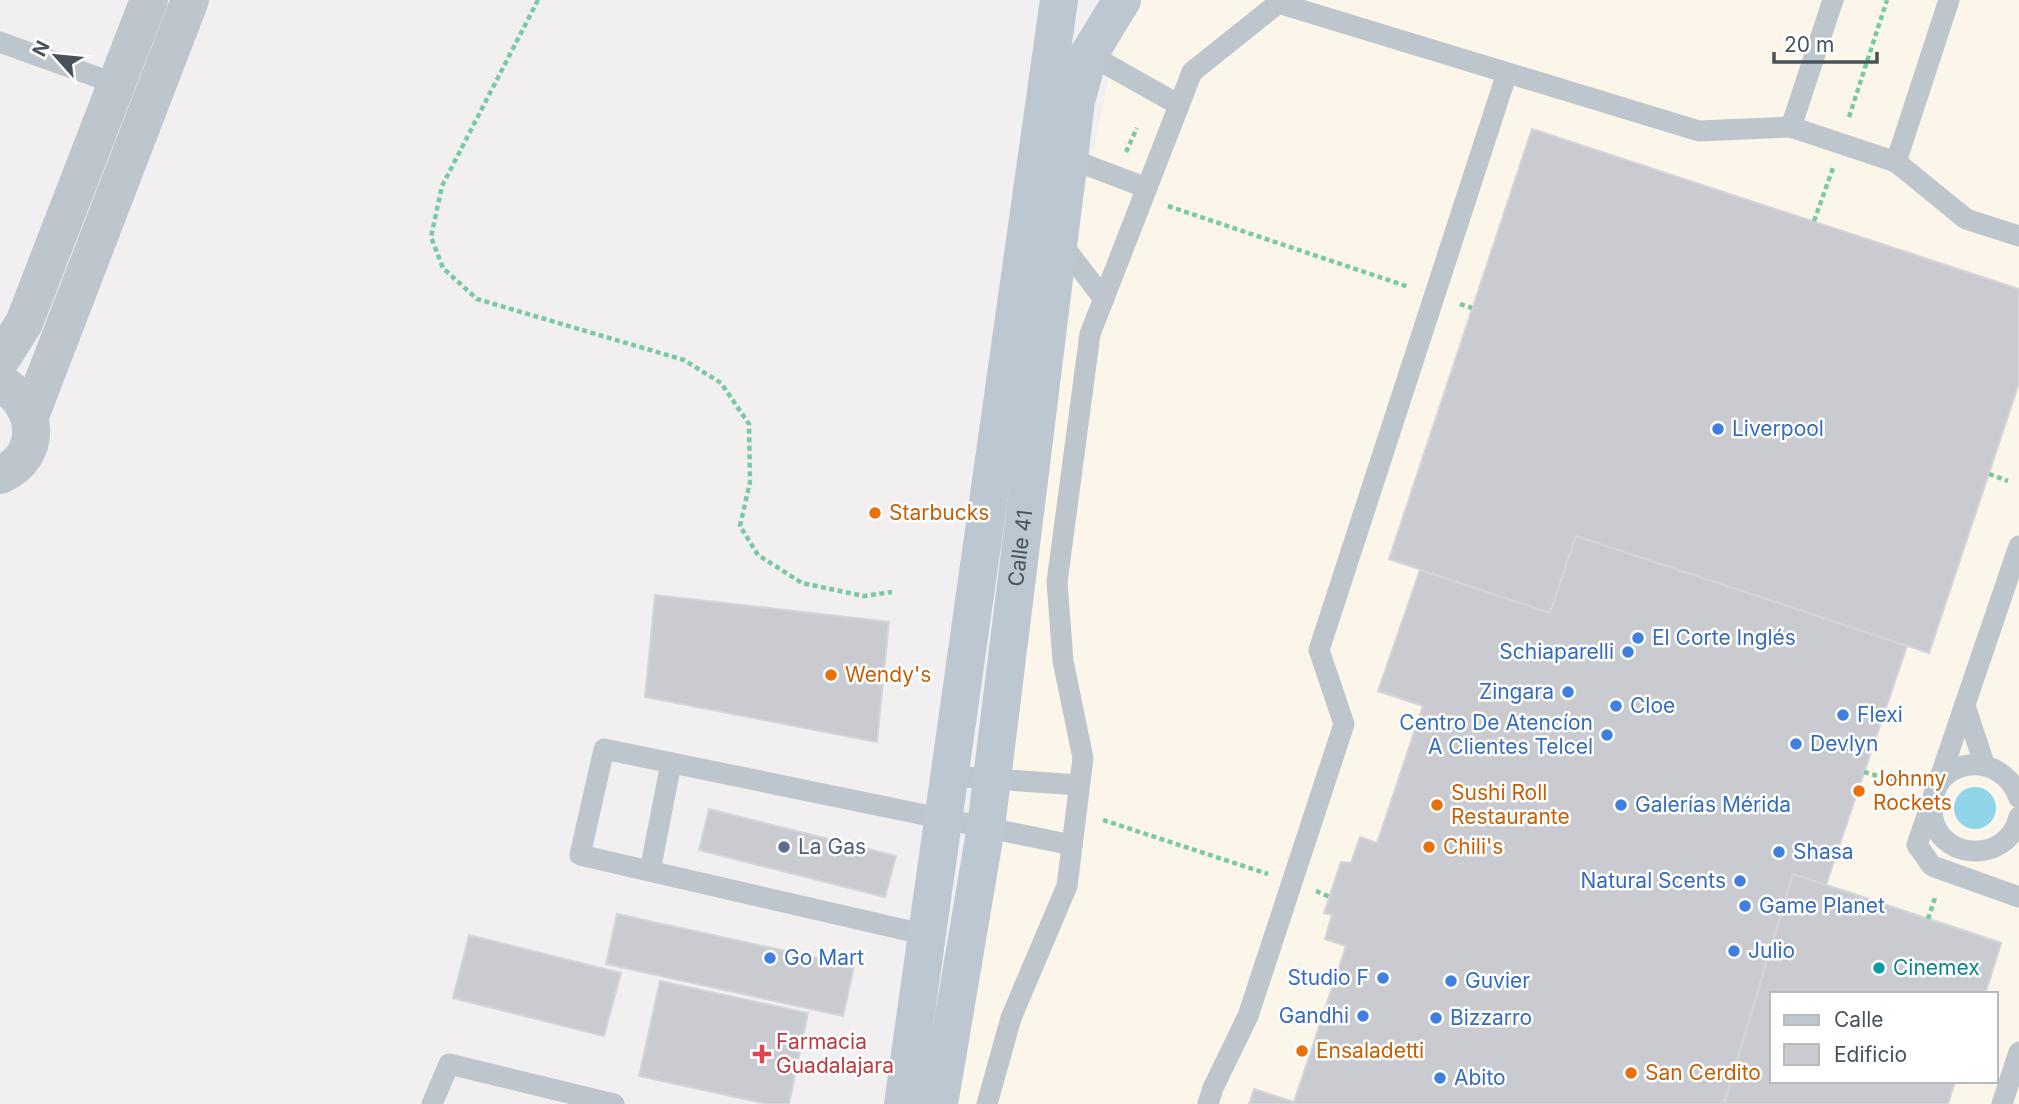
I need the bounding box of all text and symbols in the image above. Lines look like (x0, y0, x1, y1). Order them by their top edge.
north arrow (21, 21, 91, 91)
scale bar (1774, 21, 1877, 65)
text: 20 m (1784, 32, 1834, 57)
text: N (28, 37, 55, 60)
place label: Liverpool (1732, 416, 1824, 441)
marker: Liverpool (1710, 421, 1726, 437)
place label: Starbucks (889, 500, 989, 525)
marker: Starbucks (867, 505, 883, 521)
street label: Calle 41 (1003, 508, 1037, 588)
place label: El Corte Inglés (1652, 625, 1796, 650)
marker: El Corte Inglés (1630, 630, 1646, 646)
place label: Schiaparelli (1499, 639, 1614, 664)
marker: Schiaparelli (1620, 644, 1636, 660)
place label: Wendy's (845, 662, 931, 687)
marker: Wendy's (823, 667, 839, 683)
place label: Zingara (1479, 679, 1554, 704)
marker: Zingara (1560, 684, 1576, 700)
place label: Cloe (1630, 693, 1675, 718)
marker: Cloe (1608, 698, 1624, 714)
place label: Flexi (1857, 702, 1903, 727)
marker: Flexi (1835, 707, 1851, 723)
place label: Centro De Atencíon A Clientes Telcel (1399, 710, 1593, 759)
marker: Centro De Atencíon A Clientes Telcel (1599, 727, 1615, 743)
place label: Devlyn (1810, 731, 1878, 756)
marker: Devlyn (1788, 736, 1804, 752)
place label: Johnny Rockets (1873, 766, 1952, 815)
place label: Sushi Roll Restaurante (1451, 780, 1570, 829)
marker: Johnny Rockets (1851, 783, 1867, 799)
place label: Galerías Mérida (1635, 792, 1791, 817)
marker: Sushi Roll Restaurante (1429, 797, 1445, 813)
marker: Galerías Mérida (1613, 797, 1629, 813)
place label: La Gas (798, 834, 866, 859)
place label: Chili's (1443, 834, 1503, 859)
marker: La Gas (776, 839, 792, 855)
marker: Chili's (1421, 839, 1437, 855)
place label: Shasa (1793, 839, 1854, 864)
marker: Shasa (1771, 844, 1787, 860)
place label: Natural Scents (1581, 868, 1726, 893)
marker: Natural Scents (1732, 873, 1748, 889)
place label: Game Planet (1759, 893, 1885, 918)
marker: Game Planet (1737, 898, 1753, 914)
place label: Julio (1748, 938, 1795, 963)
marker: Julio (1726, 943, 1742, 959)
place label: Go Mart (784, 945, 864, 970)
marker: Go Mart (762, 950, 778, 966)
place label: Cinemex (1893, 955, 1980, 980)
marker: Cinemex (1871, 960, 1887, 976)
place label: Studio F (1287, 965, 1369, 990)
place label: Guvier (1465, 968, 1530, 993)
marker: Studio F (1375, 970, 1391, 986)
marker: Guvier (1443, 973, 1459, 989)
legend (1770, 992, 1998, 1083)
place label: Gandhi (1279, 1003, 1349, 1028)
place label: Bizzarro (1450, 1005, 1532, 1030)
text: Calle (1834, 1007, 1884, 1032)
marker: Gandhi (1355, 1008, 1371, 1024)
marker: Bizzarro (1428, 1010, 1444, 1026)
place label: Farmacia Guadalajara (776, 1029, 894, 1078)
place label: Ensaladetti (1316, 1038, 1424, 1063)
text: Edificio (1834, 1042, 1907, 1067)
marker: Ensaladetti (1294, 1043, 1310, 1059)
marker: Farmacia Guadalajara (754, 1046, 770, 1062)
place label: San Cerdito (1645, 1060, 1761, 1085)
place label: Abito (1454, 1065, 1506, 1090)
marker: San Cerdito (1623, 1065, 1639, 1081)
marker: Abito (1432, 1070, 1448, 1086)

